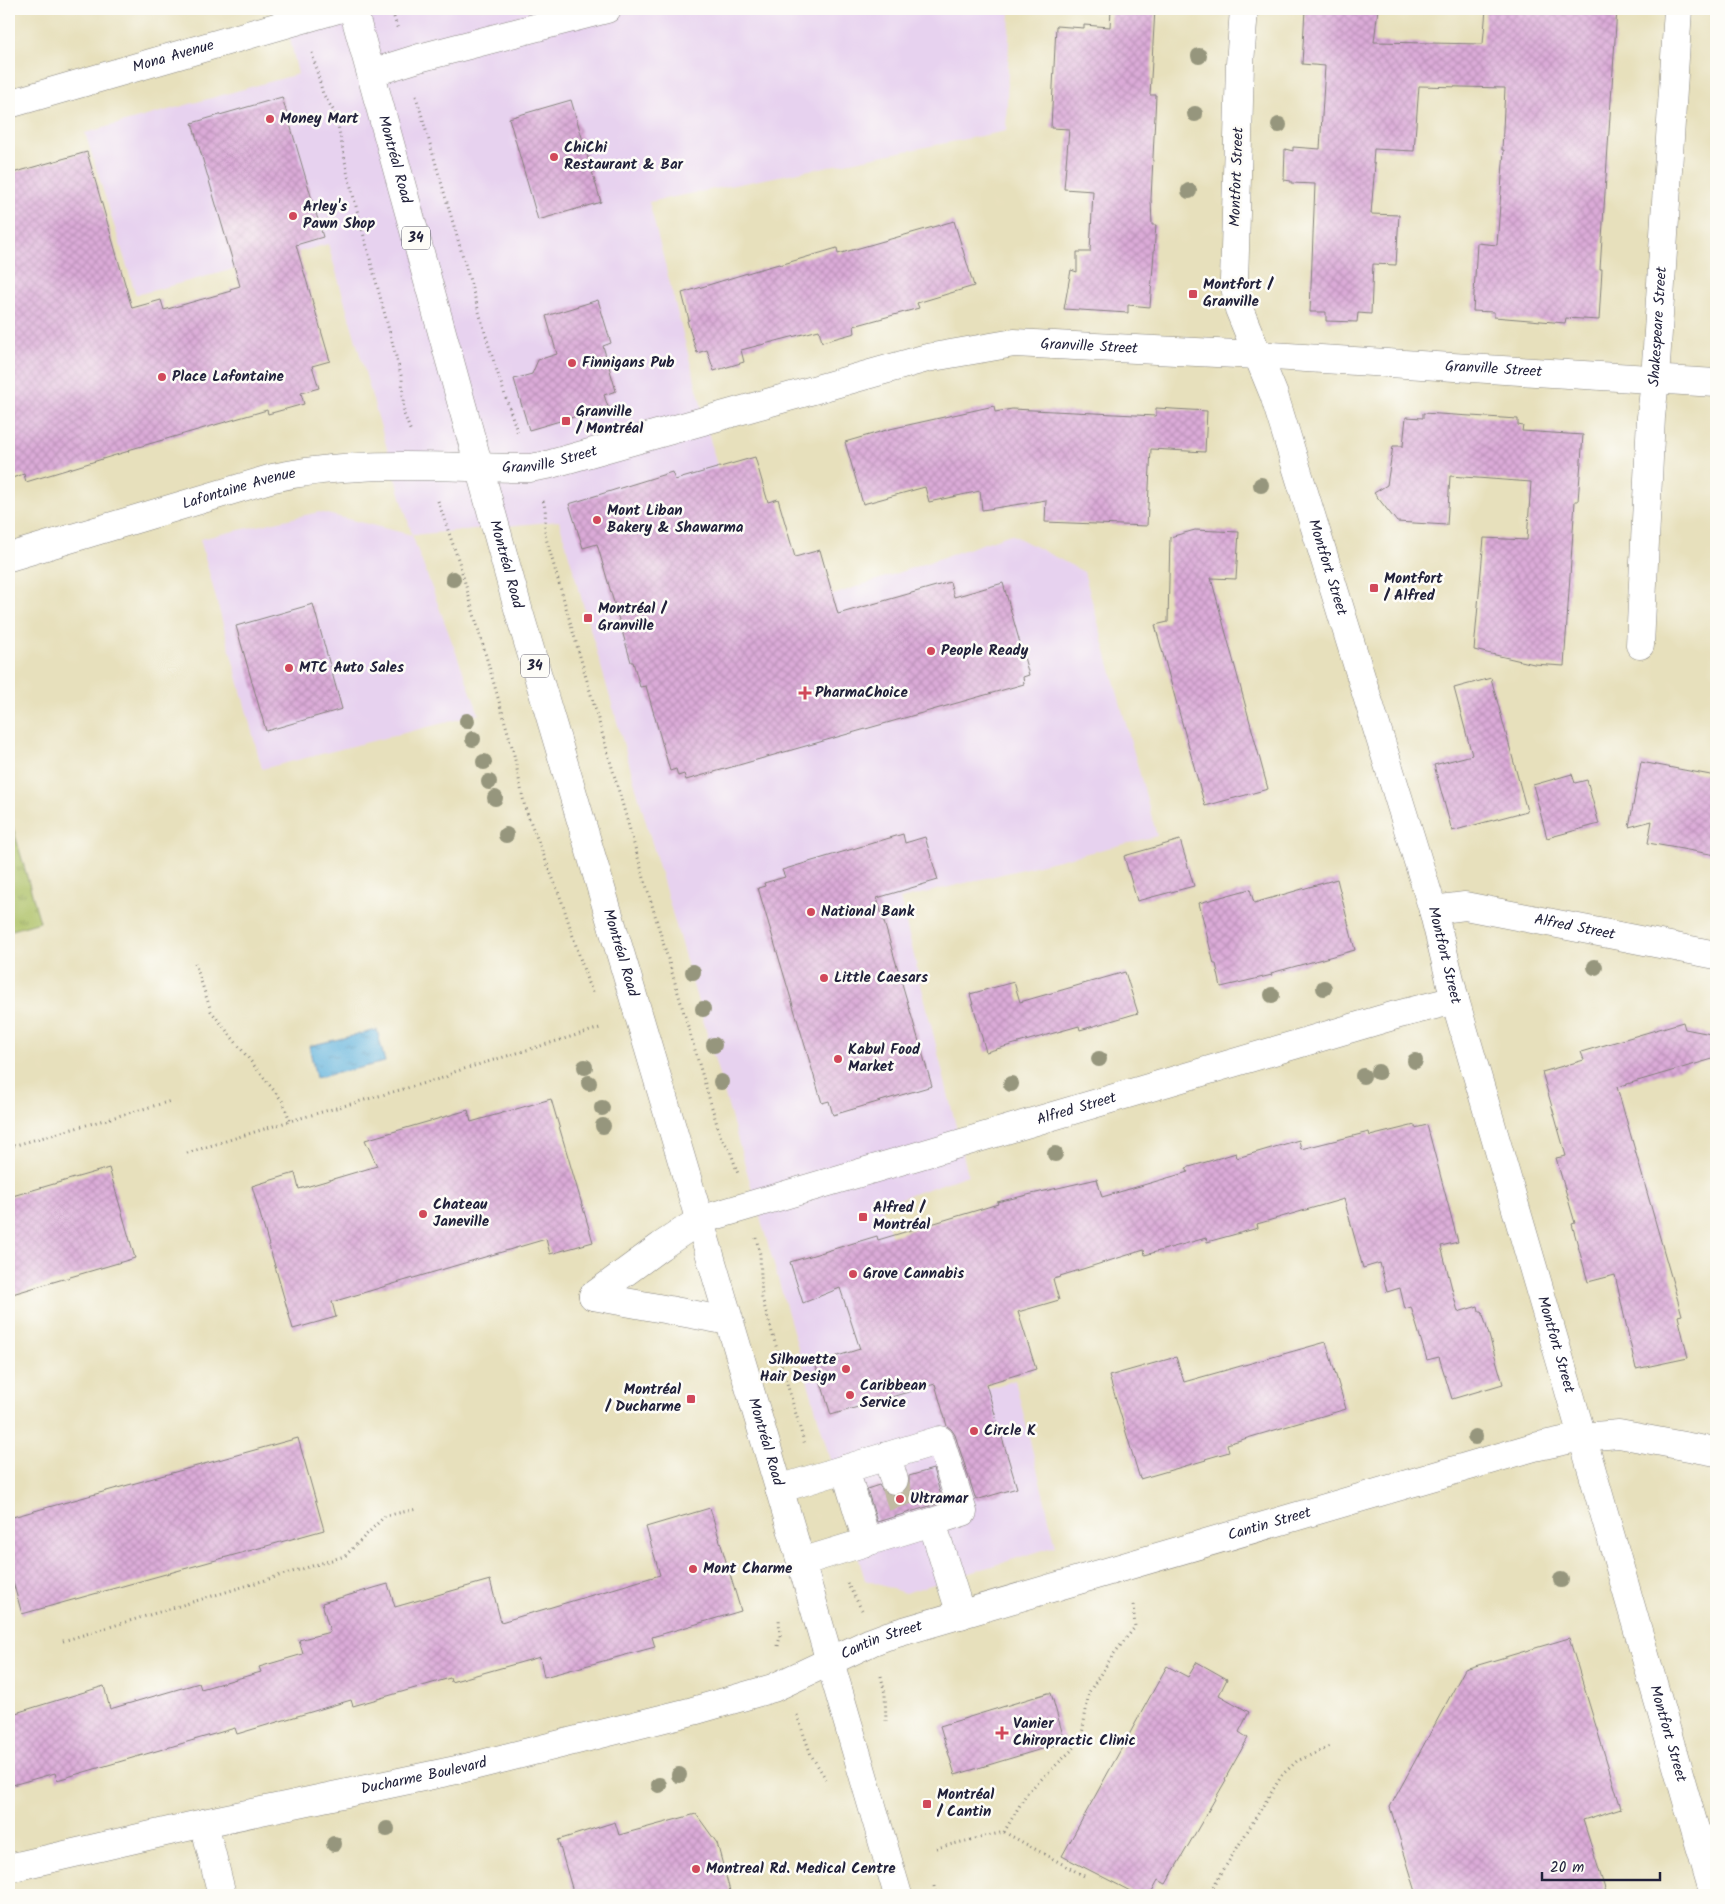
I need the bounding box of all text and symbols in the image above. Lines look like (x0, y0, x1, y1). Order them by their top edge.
street label: Mona Avenue (130, 33, 217, 80)
place label: Money Mart (280, 107, 359, 131)
street label: Montréal Road (371, 112, 418, 207)
marker: Money Mart (264, 113, 276, 125)
street label: Montfort Street (1223, 127, 1251, 227)
place label: ChiChi Restaurant & Bar (564, 136, 684, 177)
marker: ChiChi Restaurant & Bar (548, 151, 560, 163)
place label: Arley's Pawn Shop (303, 195, 375, 236)
marker: Arley's Pawn Shop (287, 210, 299, 222)
road number: 34 (402, 227, 430, 250)
street label: Shakespeare Street (1642, 266, 1674, 388)
place label: Montfort / Granville (1203, 273, 1275, 314)
marker: Montfort / Granville (1187, 288, 1199, 300)
street label: Granville Street (1040, 332, 1139, 361)
place label: Finnigans Pub (582, 351, 675, 375)
street label: Granville Street (1444, 354, 1543, 384)
marker: Finnigans Pub (566, 357, 578, 369)
place label: Place Lafontaine (172, 365, 284, 389)
marker: Place Lafontaine (156, 371, 168, 383)
place label: Granville / Montréal (575, 400, 643, 441)
marker: Granville / Montréal (560, 415, 572, 427)
street label: Granville Street (502, 439, 601, 480)
street label: Lafontaine Avenue (179, 462, 298, 516)
place label: Mont Liban Bakery & Shawarma (607, 499, 744, 540)
marker: Mont Liban Bakery & Shawarma (591, 514, 603, 526)
street label: Montfort Street (1301, 516, 1353, 619)
street label: Montréal Road (482, 517, 530, 612)
place label: Montfort / Alfred (1383, 567, 1443, 608)
marker: Montfort / Alfred (1368, 582, 1380, 594)
place label: Montréal / Granville (598, 597, 668, 638)
marker: Montréal / Granville (582, 612, 594, 624)
place label: People Ready (941, 639, 1029, 663)
marker: People Ready (925, 645, 937, 657)
road number: 34 (521, 654, 549, 678)
place label: MTC Auto Sales (299, 656, 404, 680)
marker: MTC Auto Sales (283, 662, 295, 674)
place label: PharmaChoice (815, 681, 908, 705)
marker: PharmaChoice (799, 687, 811, 699)
place label: National Bank (821, 900, 915, 924)
street label: Montfort Street (1421, 904, 1468, 1007)
street label: Montréal Road (596, 906, 645, 1000)
marker: National Bank (805, 906, 817, 918)
street label: Alfred Street (1532, 908, 1617, 947)
place label: Little Caesars (834, 966, 928, 990)
marker: Little Caesars (818, 972, 830, 984)
place label: Kabul Food Market (848, 1038, 921, 1079)
marker: Kabul Food Market (832, 1053, 844, 1065)
street label: Alfred Street (1034, 1086, 1120, 1132)
place label: Chateau Janeville (433, 1193, 490, 1234)
place label: Alfred / Montréal (873, 1196, 930, 1237)
marker: Chateau Janeville (417, 1208, 429, 1220)
marker: Alfred / Montréal (857, 1211, 869, 1223)
place label: Grove Cannabis (863, 1262, 964, 1286)
marker: Grove Cannabis (847, 1268, 859, 1280)
street label: Montfort Street (1530, 1293, 1581, 1396)
place label: Silhouette Hair Design (760, 1348, 837, 1389)
marker: Silhouette Hair Design (840, 1363, 852, 1375)
place label: Caribbean Service (860, 1374, 927, 1415)
place label: Montréal / Ducharme (604, 1378, 682, 1419)
marker: Caribbean Service (844, 1389, 856, 1401)
marker: Montréal / Ducharme (685, 1393, 697, 1405)
street label: Montréal Road (741, 1395, 790, 1489)
place label: Circle K (984, 1419, 1036, 1443)
marker: Circle K (968, 1425, 980, 1437)
place label: Ultramar (910, 1487, 969, 1511)
marker: Ultramar (894, 1493, 906, 1505)
street label: Cantin Street (1225, 1501, 1314, 1548)
place label: Mont Charme (703, 1557, 793, 1581)
marker: Mont Charme (687, 1563, 699, 1575)
street label: Cantin Street (837, 1614, 925, 1667)
street label: Montfort Street (1642, 1682, 1693, 1785)
place label: Vanier Chiropractic Clinic (1013, 1712, 1136, 1753)
marker: Vanier Chiropractic Clinic (995, 1726, 1009, 1740)
street label: Ducharme Boulevard (359, 1751, 490, 1802)
place label: Montréal / Cantin (936, 1783, 994, 1824)
marker: Montréal / Cantin (921, 1798, 933, 1810)
scale bar (1542, 1849, 1660, 1881)
text: 20 m (1550, 1856, 1584, 1880)
place label: Montreal Rd. Medical Centre (706, 1857, 896, 1881)
marker: Montreal Rd. Medical Centre (690, 1863, 702, 1875)

